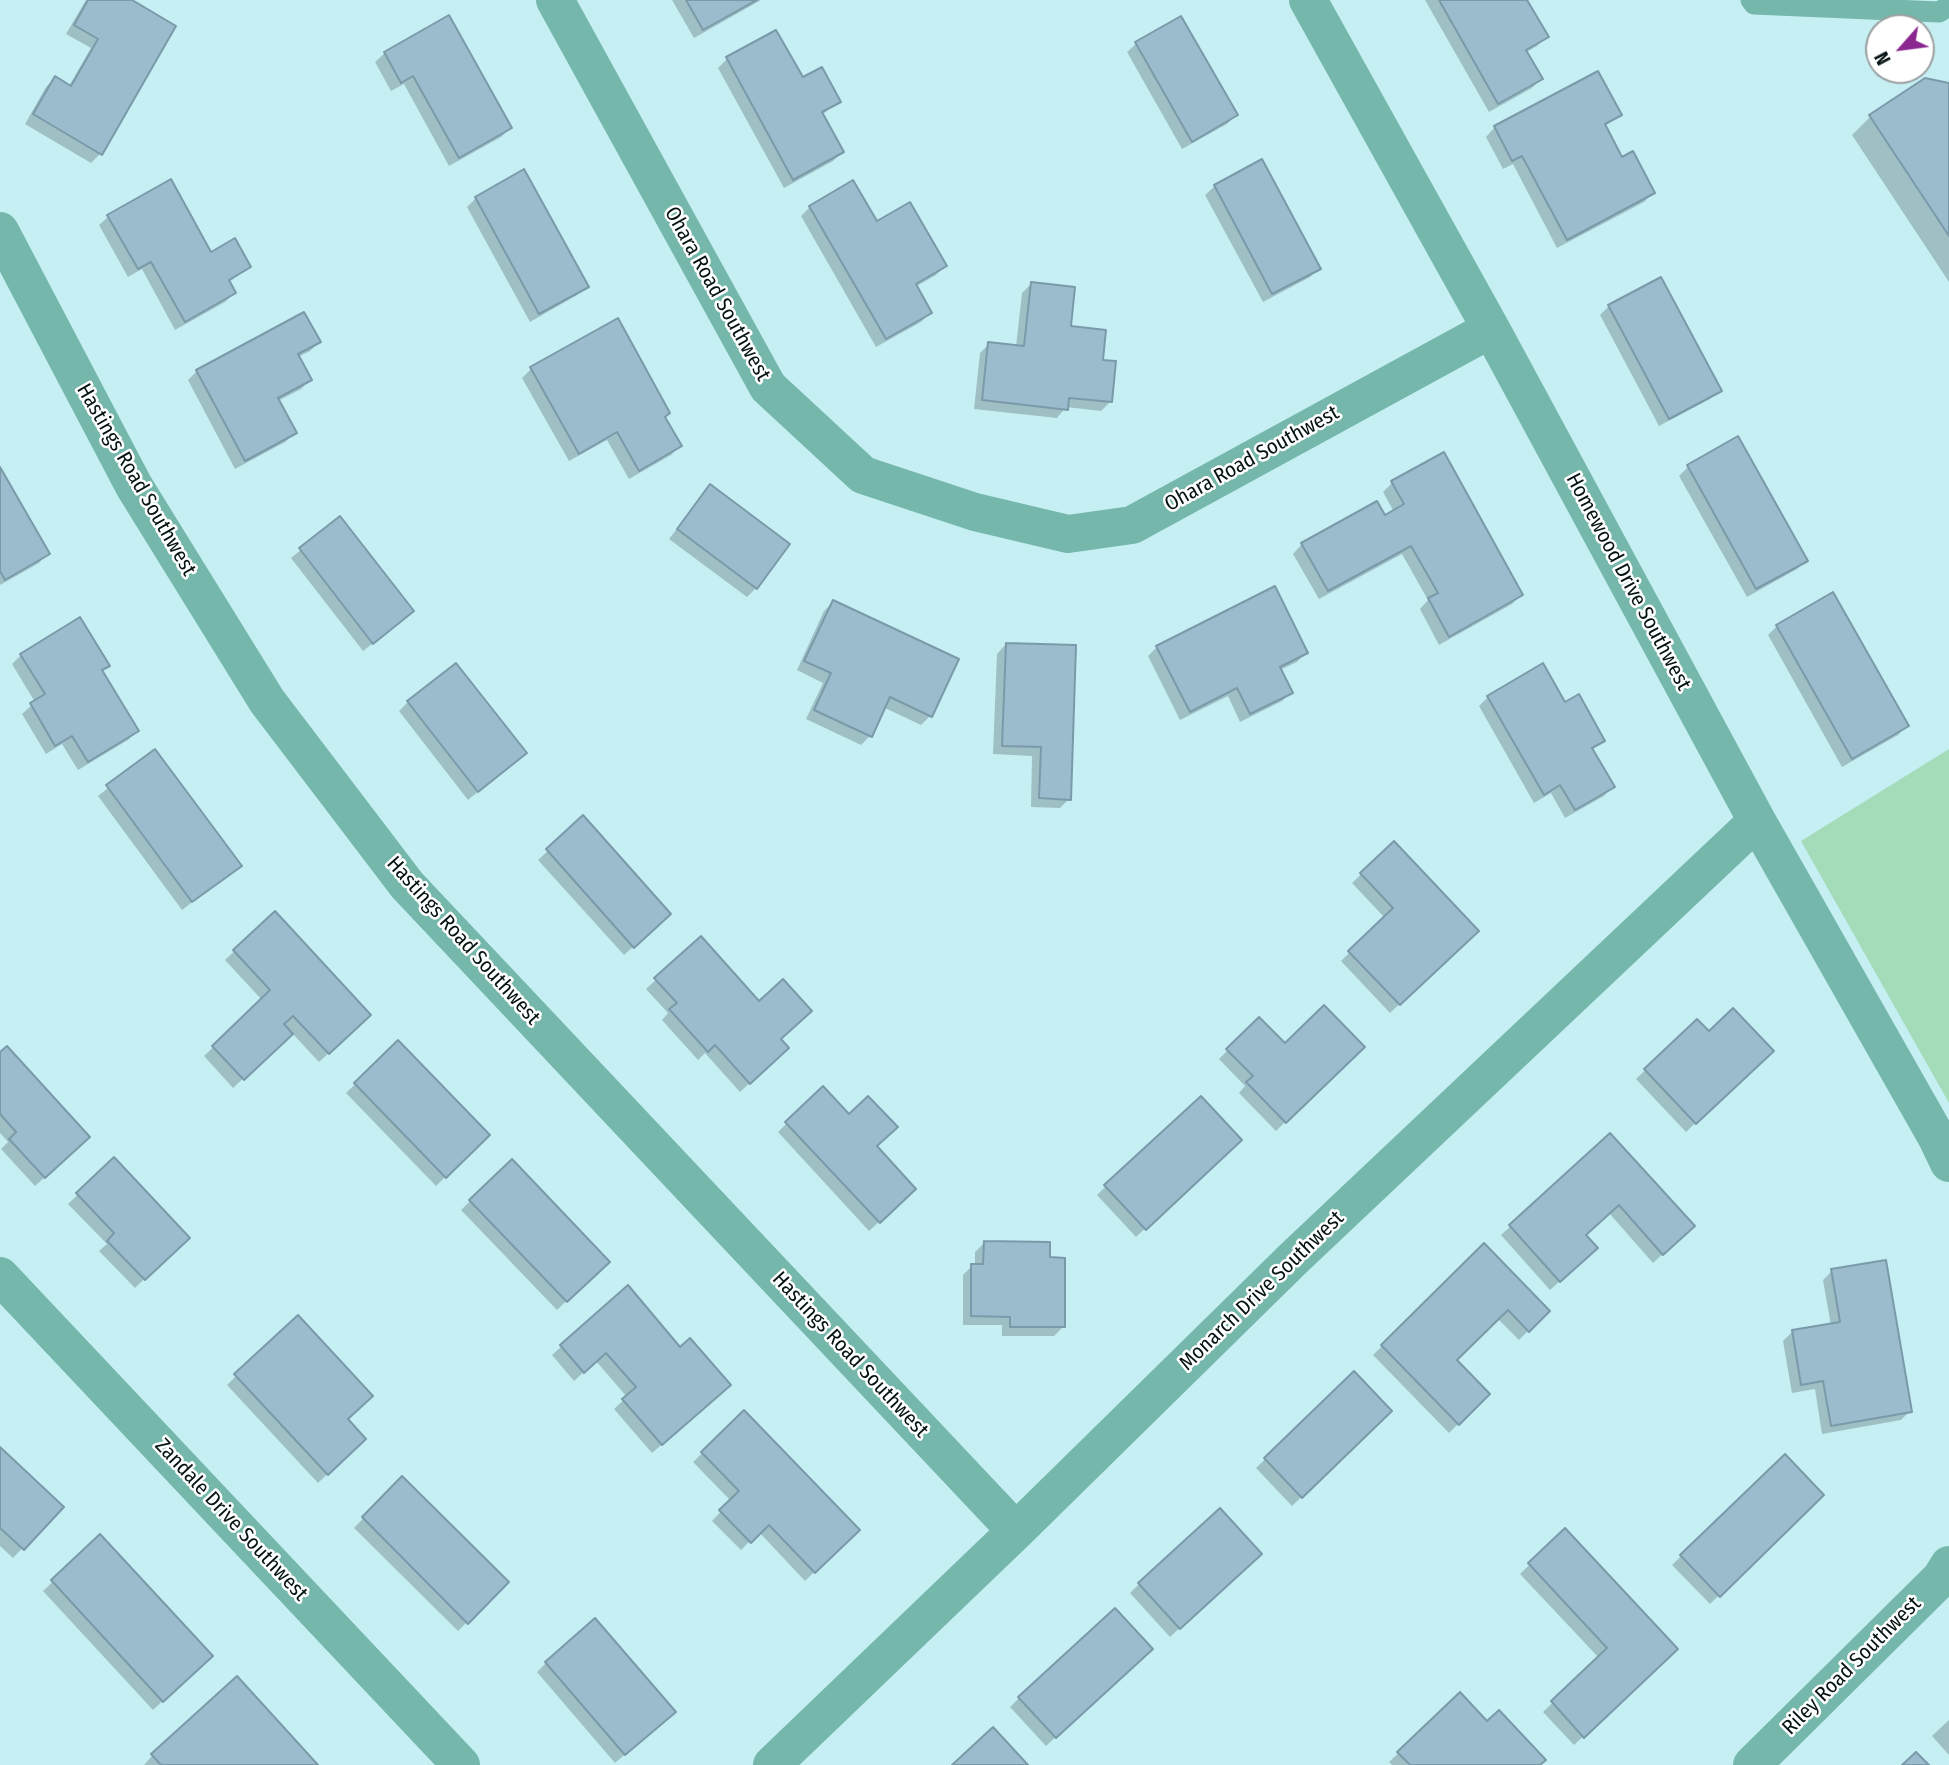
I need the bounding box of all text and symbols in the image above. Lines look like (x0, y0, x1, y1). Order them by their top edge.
north arrow (1865, 14, 1935, 84)
text: N (1870, 48, 1896, 69)
street label: Ohara Road Southwest (659, 203, 775, 385)
street label: Hastings Road Southwest (71, 380, 201, 580)
street label: Ohara Road Southwest (1161, 401, 1343, 517)
street label: Homewood Drive Southwest (1560, 469, 1696, 695)
street label: Hastings Road Southwest (381, 852, 545, 1030)
street label: Monarch Drive Southwest (1175, 1206, 1349, 1376)
street label: Hastings Road Southwest (767, 1267, 933, 1443)
street label: Zandale Drive Southwest (149, 1434, 313, 1606)
street label: Riley Road Southwest (1777, 1591, 1927, 1741)

